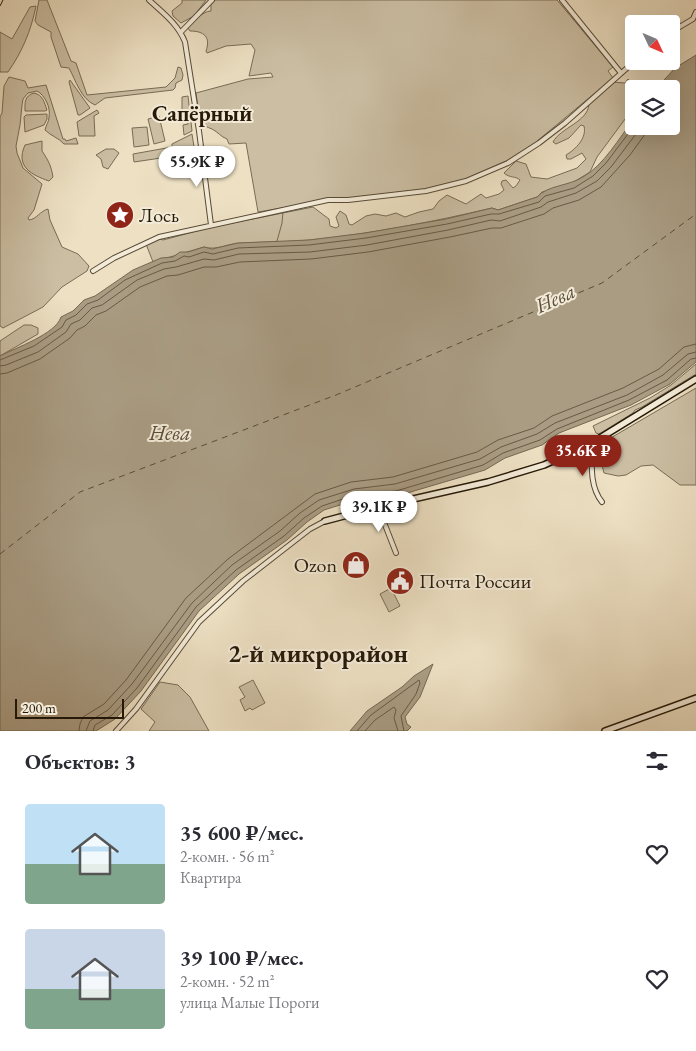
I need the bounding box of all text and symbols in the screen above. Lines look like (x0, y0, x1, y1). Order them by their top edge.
north arrow (625, 15, 680, 70)
map controls (625, 15, 680, 135)
button: layers (625, 80, 680, 135)
district label: Сапёрный (152, 99, 252, 128)
pin: 55.9K ₽ (151, 146, 243, 188)
text: 55.9K ₽ (169, 151, 225, 172)
place icon: Лось (105, 200, 135, 230)
place label: Лось (139, 202, 179, 228)
water label: Нева (530, 277, 579, 319)
water label: Нева (148, 419, 191, 446)
pin: 35.6K ₽ (537, 434, 629, 477)
text: 35.6K ₽ (555, 440, 611, 461)
pin: 39.1K ₽ (333, 490, 425, 533)
text: 39.1K ₽ (351, 496, 407, 517)
shop icon: Ozon (341, 550, 371, 580)
place label: Ozon (294, 552, 337, 578)
public building icon: Почта России (385, 566, 415, 596)
place label: Почта России (419, 568, 532, 594)
district label: 2-й микрорайон (228, 637, 408, 669)
scale bar (15, 696, 124, 719)
text: 200 m (22, 699, 56, 717)
icon: filters (643, 747, 671, 775)
text: Объектов: 3 (25, 748, 136, 775)
text: 35 600 ₽/мес. (180, 819, 304, 846)
icon: home (65, 824, 125, 884)
icon: heart (643, 840, 671, 868)
text: 2-комн. · 56 m² (180, 846, 275, 867)
text: Квартира (180, 867, 241, 888)
text: 39 100 ₽/мес. (180, 944, 304, 971)
icon: home (65, 949, 125, 1009)
icon: heart (643, 965, 671, 993)
text: 2-комн. · 52 m² (180, 971, 275, 992)
text: улица Малые Пороги (180, 992, 319, 1013)

